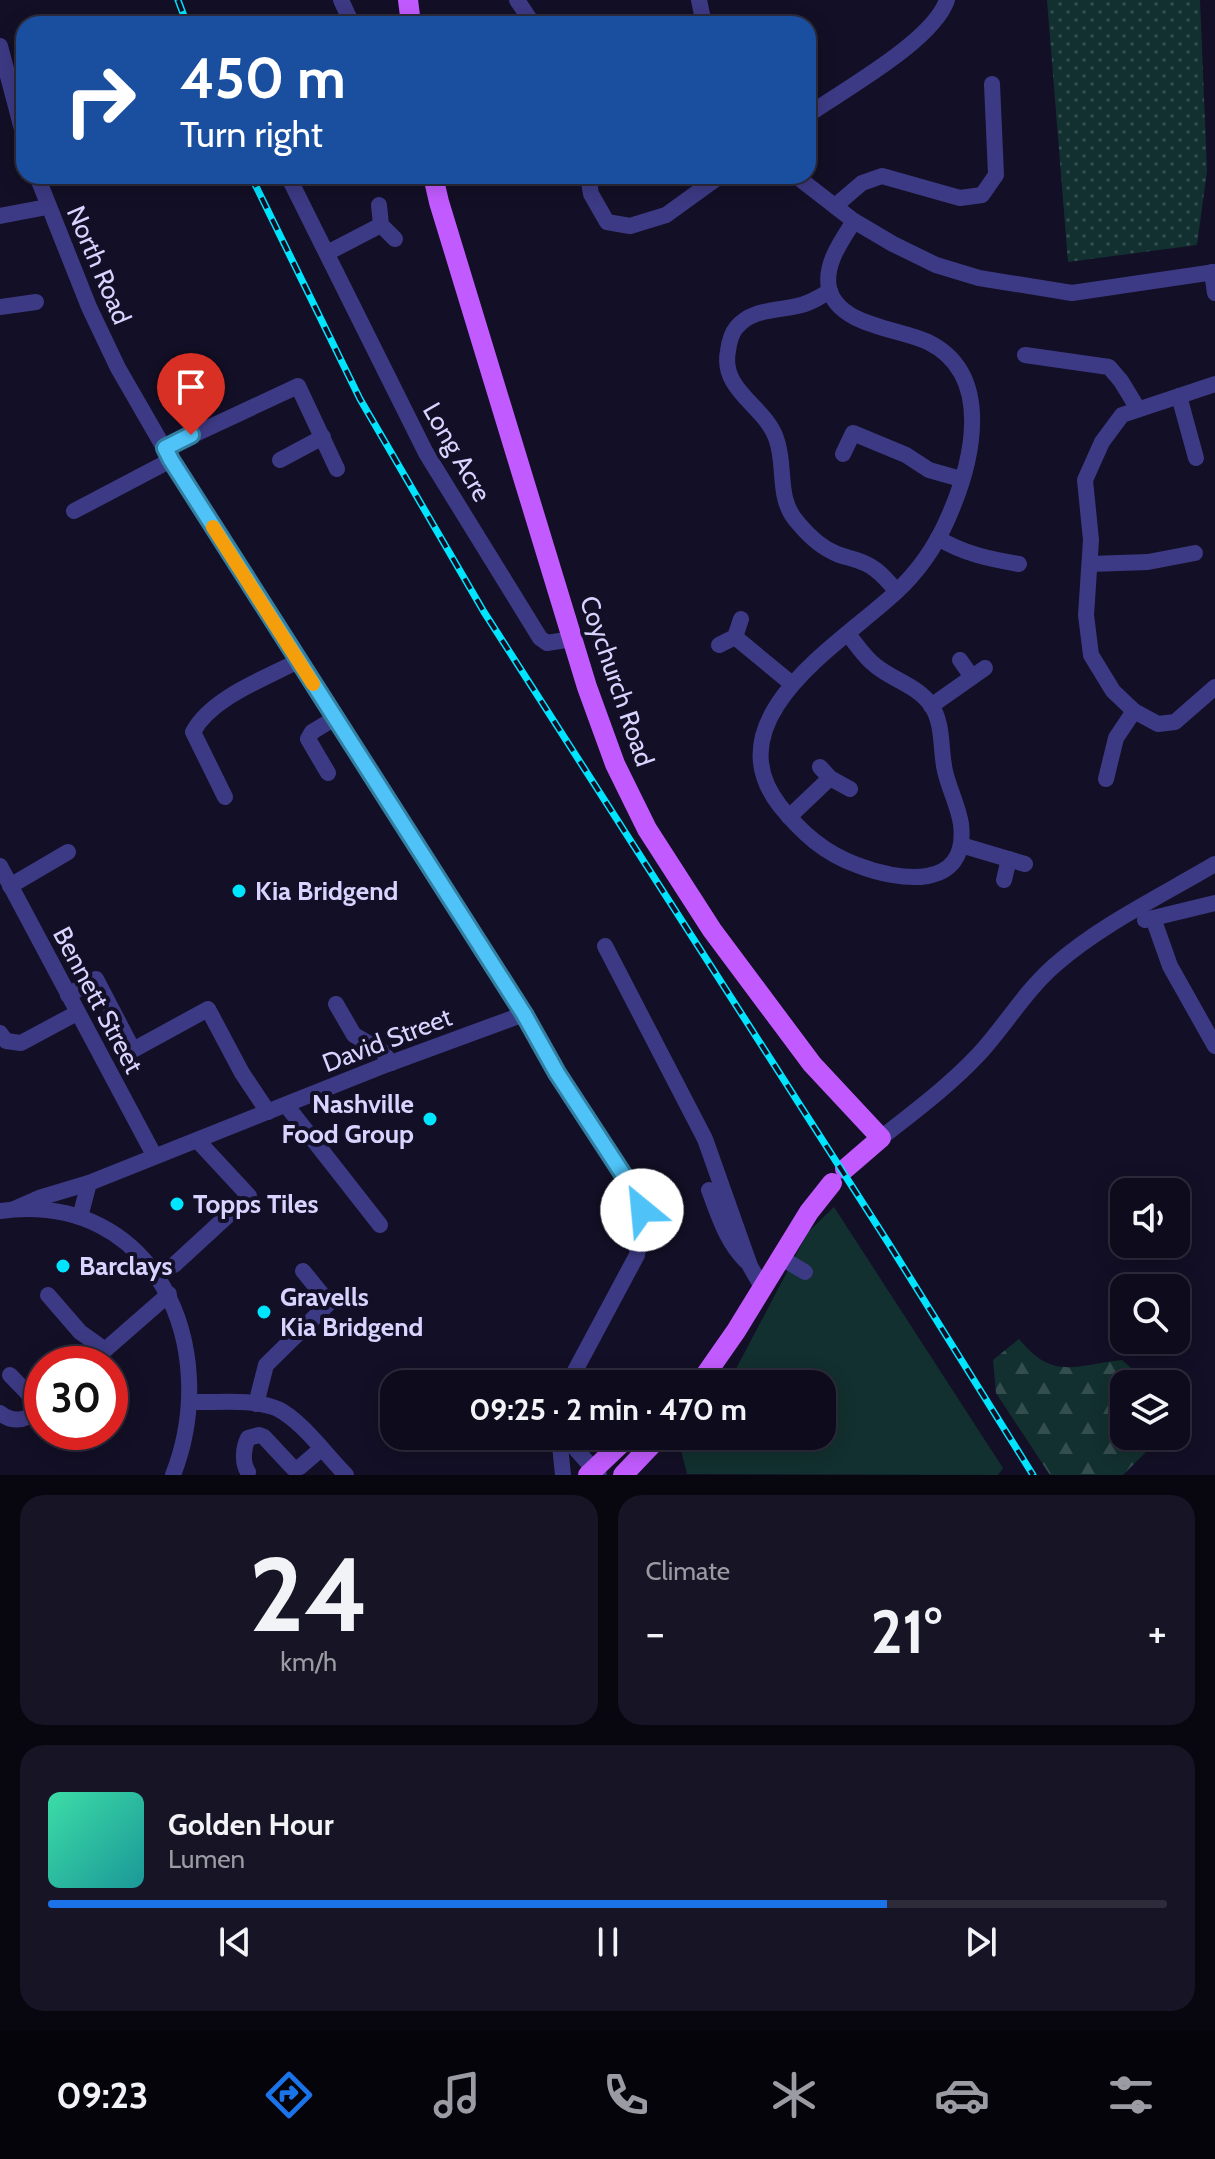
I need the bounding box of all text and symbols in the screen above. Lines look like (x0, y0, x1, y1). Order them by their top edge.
text: 450 m (180, 44, 346, 112)
icon: right (48, 48, 152, 152)
text: Turn right (180, 112, 323, 156)
street label: North Road (60, 201, 138, 329)
pin (157, 353, 225, 435)
icon: arrive (169, 365, 213, 409)
street label: Long Acre (416, 397, 498, 507)
street label: Coychurch Road (573, 592, 661, 770)
place label: Kia Bridgend (255, 875, 398, 907)
marker: Kia Bridgend (230, 882, 248, 900)
street label: Bennett Street (46, 921, 150, 1079)
street label: David Street (318, 1001, 456, 1079)
place label: Nashville Food Group (281, 1088, 414, 1150)
marker: Nashville Food Group (421, 1110, 439, 1128)
position arrow (600, 1168, 684, 1252)
map controls (1110, 1178, 1190, 1450)
button: sound (1110, 1178, 1190, 1258)
place label: Topps Tiles (193, 1188, 318, 1220)
marker: Topps Tiles (168, 1195, 186, 1213)
place label: Barclays (79, 1250, 173, 1282)
marker: Barclays (54, 1257, 72, 1275)
button: search (1110, 1274, 1190, 1354)
place label: Gravells Kia Bridgend (280, 1281, 423, 1343)
marker: Gravells Kia Bridgend (255, 1303, 273, 1321)
speed limit sign: 30 (24, 1346, 128, 1450)
button: layers (1110, 1370, 1190, 1450)
text: 09:25 · 2 min · 470 m (469, 1391, 747, 1428)
text: 24 (249, 1531, 369, 1657)
text: Climate (646, 1555, 730, 1587)
text: 21° (871, 1595, 942, 1668)
text: − (646, 1606, 665, 1659)
text: + (1148, 1606, 1167, 1659)
text: km/h (280, 1646, 337, 1678)
text: Golden Hour (168, 1806, 334, 1843)
text: Lumen (168, 1843, 245, 1875)
icon: previous (213, 1920, 257, 1964)
icon: pause (586, 1920, 630, 1964)
icon: next (959, 1920, 1003, 1964)
icon: directions (261, 2067, 317, 2123)
icon: music (429, 2067, 485, 2123)
icon: phone (598, 2067, 654, 2123)
icon: climate (766, 2067, 822, 2123)
icon: car (934, 2067, 990, 2123)
icon: filters (1103, 2067, 1159, 2123)
text: 09:23 (56, 2073, 148, 2117)

